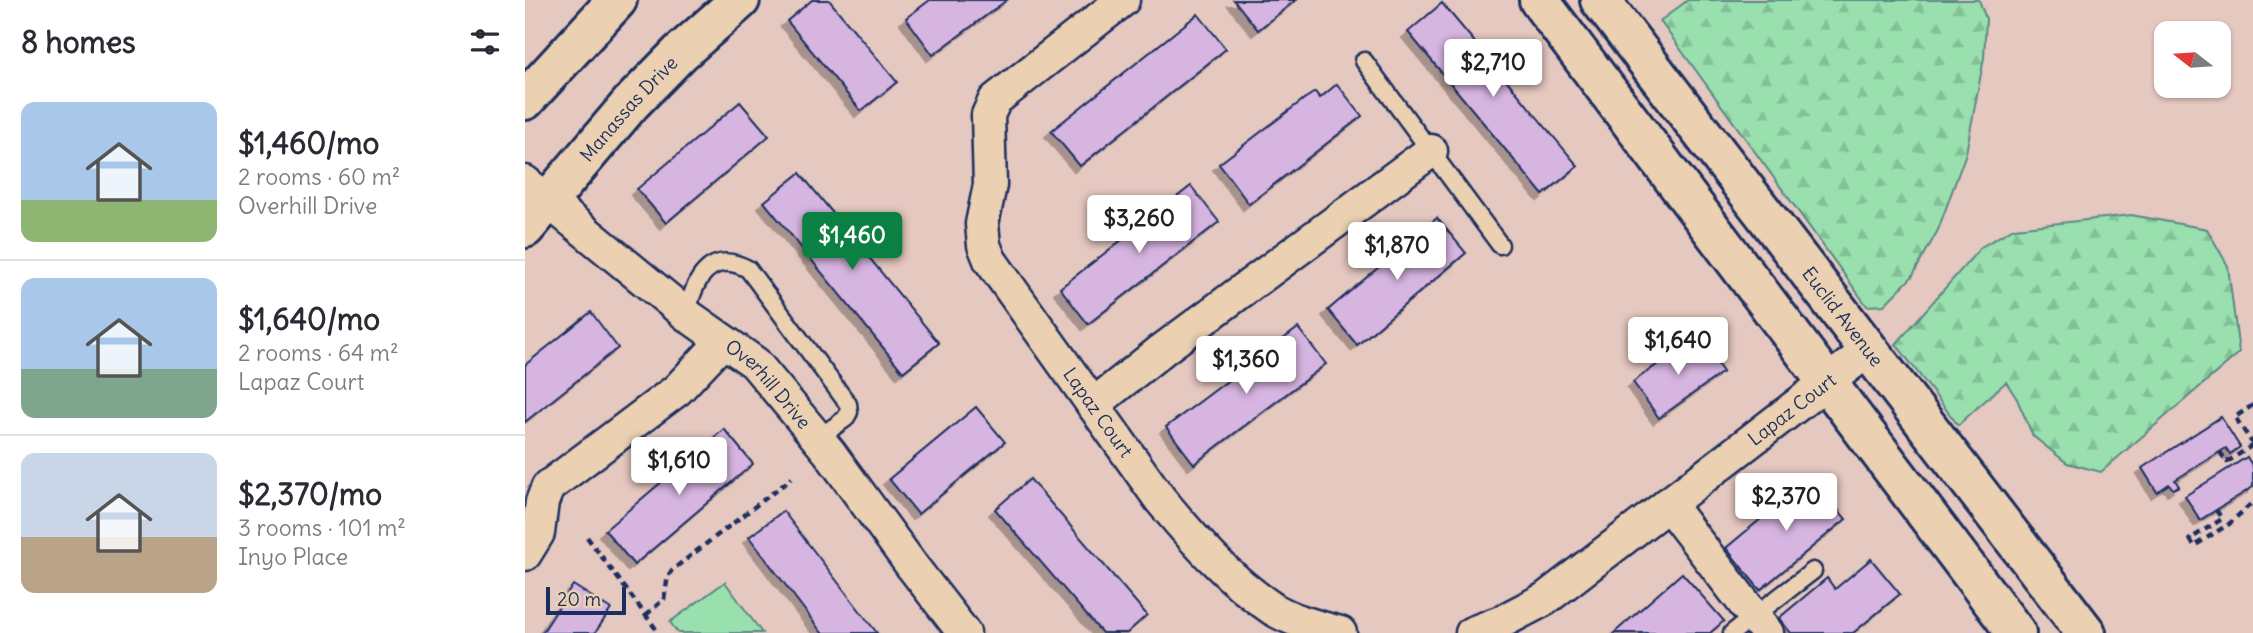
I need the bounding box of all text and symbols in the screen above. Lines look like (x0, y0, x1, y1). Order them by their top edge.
north arrow (2154, 21, 2231, 98)
map controls (2154, 21, 2231, 98)
text: 8 homes (21, 23, 136, 61)
icon: filters (466, 23, 504, 61)
pin: $2,710 (1436, 40, 1550, 99)
text: $2,710 (1460, 47, 1526, 76)
street label: Manassas Drive (575, 51, 682, 166)
text: $1,460/mo (238, 124, 379, 162)
icon: home (77, 130, 161, 214)
text: 2 rooms · 60 m² (238, 162, 400, 191)
text: Overhill Drive (238, 191, 377, 220)
pin: $3,260 (1082, 196, 1196, 255)
text: $3,260 (1103, 203, 1175, 232)
pin: $1,460 (795, 212, 909, 272)
text: $1,460 (818, 220, 886, 249)
pin: $1,870 (1340, 222, 1454, 282)
text: $1,870 (1364, 230, 1430, 259)
street label: Euclid Avenue (1797, 262, 1889, 371)
text: $1,640/mo (238, 300, 380, 338)
icon: home (77, 306, 161, 390)
pin: $1,640 (1621, 318, 1735, 377)
text: $1,640 (1644, 325, 1712, 354)
street label: Overhill Drive (721, 334, 817, 434)
pin: $1,360 (1189, 336, 1303, 396)
text: 2 rooms · 64 m² (238, 338, 399, 367)
text: $1,360 (1212, 344, 1280, 373)
street label: Lapaz Court (1058, 363, 1138, 462)
text: Lapaz Court (238, 367, 365, 396)
street label: Lapaz Court (1743, 368, 1841, 451)
pin: $1,610 (622, 438, 736, 497)
text: $1,610 (647, 445, 711, 474)
pin: $2,370 (1729, 474, 1843, 533)
text: $2,370/mo (238, 475, 382, 513)
icon: home (77, 481, 161, 565)
text: $2,370 (1751, 481, 1821, 510)
text: 3 rooms · 101 m² (238, 513, 406, 542)
text: Inyo Place (238, 542, 348, 571)
scale bar (546, 584, 627, 616)
text: 20 m (557, 587, 601, 611)

